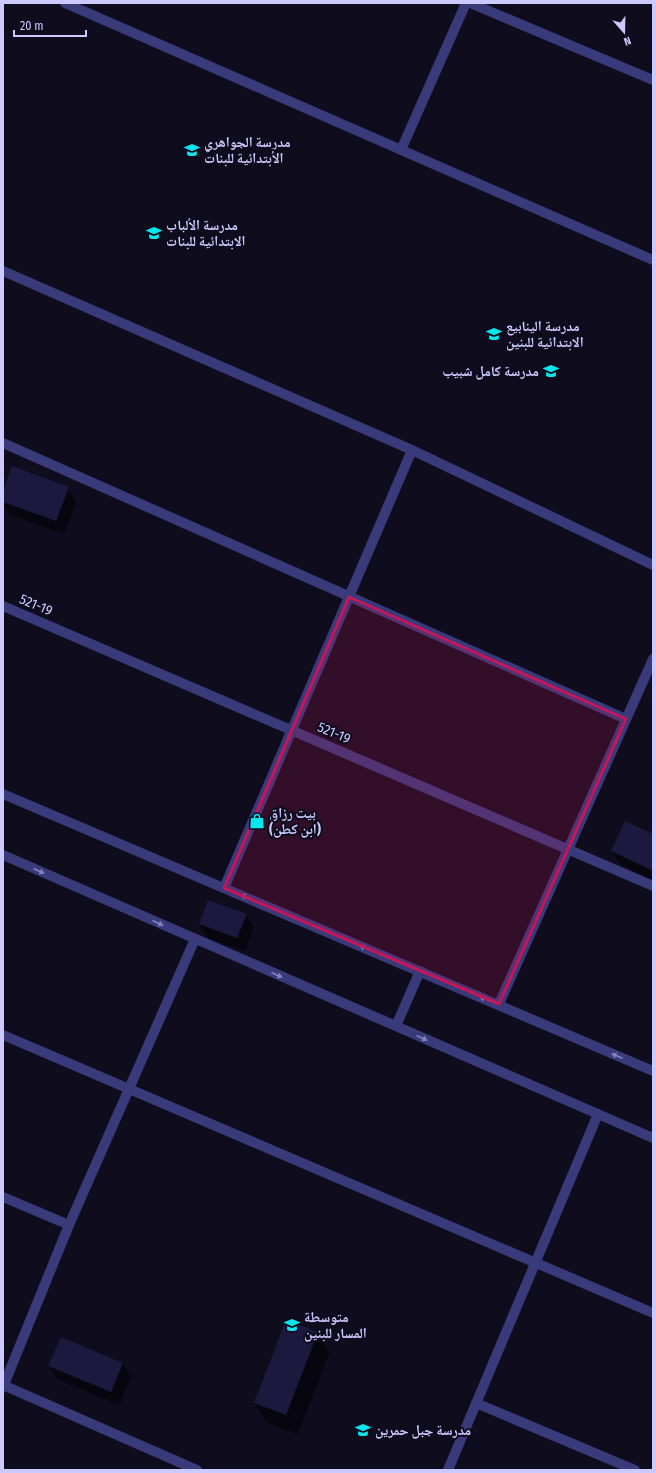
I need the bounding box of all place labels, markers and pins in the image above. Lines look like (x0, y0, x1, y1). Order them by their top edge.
place label: مدرسة الجواهري الأبتدائية للبنات (204, 134, 291, 167)
school or university icon: مدرسة الجواهري الأبتدائية للبنات (183, 141, 201, 159)
place label: مدرسة الألباب الابتدائية للبنات (166, 217, 246, 250)
school or university icon: مدرسة الألباب الابتدائية للبنات (145, 224, 163, 242)
place label: مدرسة الينابيع الابتدائية للبنين (506, 318, 584, 351)
school or university icon: مدرسة الينابيع الابتدائية للبنين (485, 325, 503, 343)
school or university icon: مدرسة كامل شبيب (542, 362, 560, 380)
place label: مدرسة كامل شبيب (442, 363, 539, 380)
place label: بيت رزاق (ابن كطن) (269, 805, 321, 838)
shop icon: بيت رزاق (ابن كطن) (248, 812, 266, 830)
place label: متوسطة المسار للبنين (304, 1309, 367, 1342)
school or university icon: متوسطة المسار للبنين (283, 1316, 301, 1334)
school or university icon: مدرسة جبل حمرين (354, 1421, 372, 1439)
place label: مدرسة جبل حمرين (375, 1422, 471, 1439)

